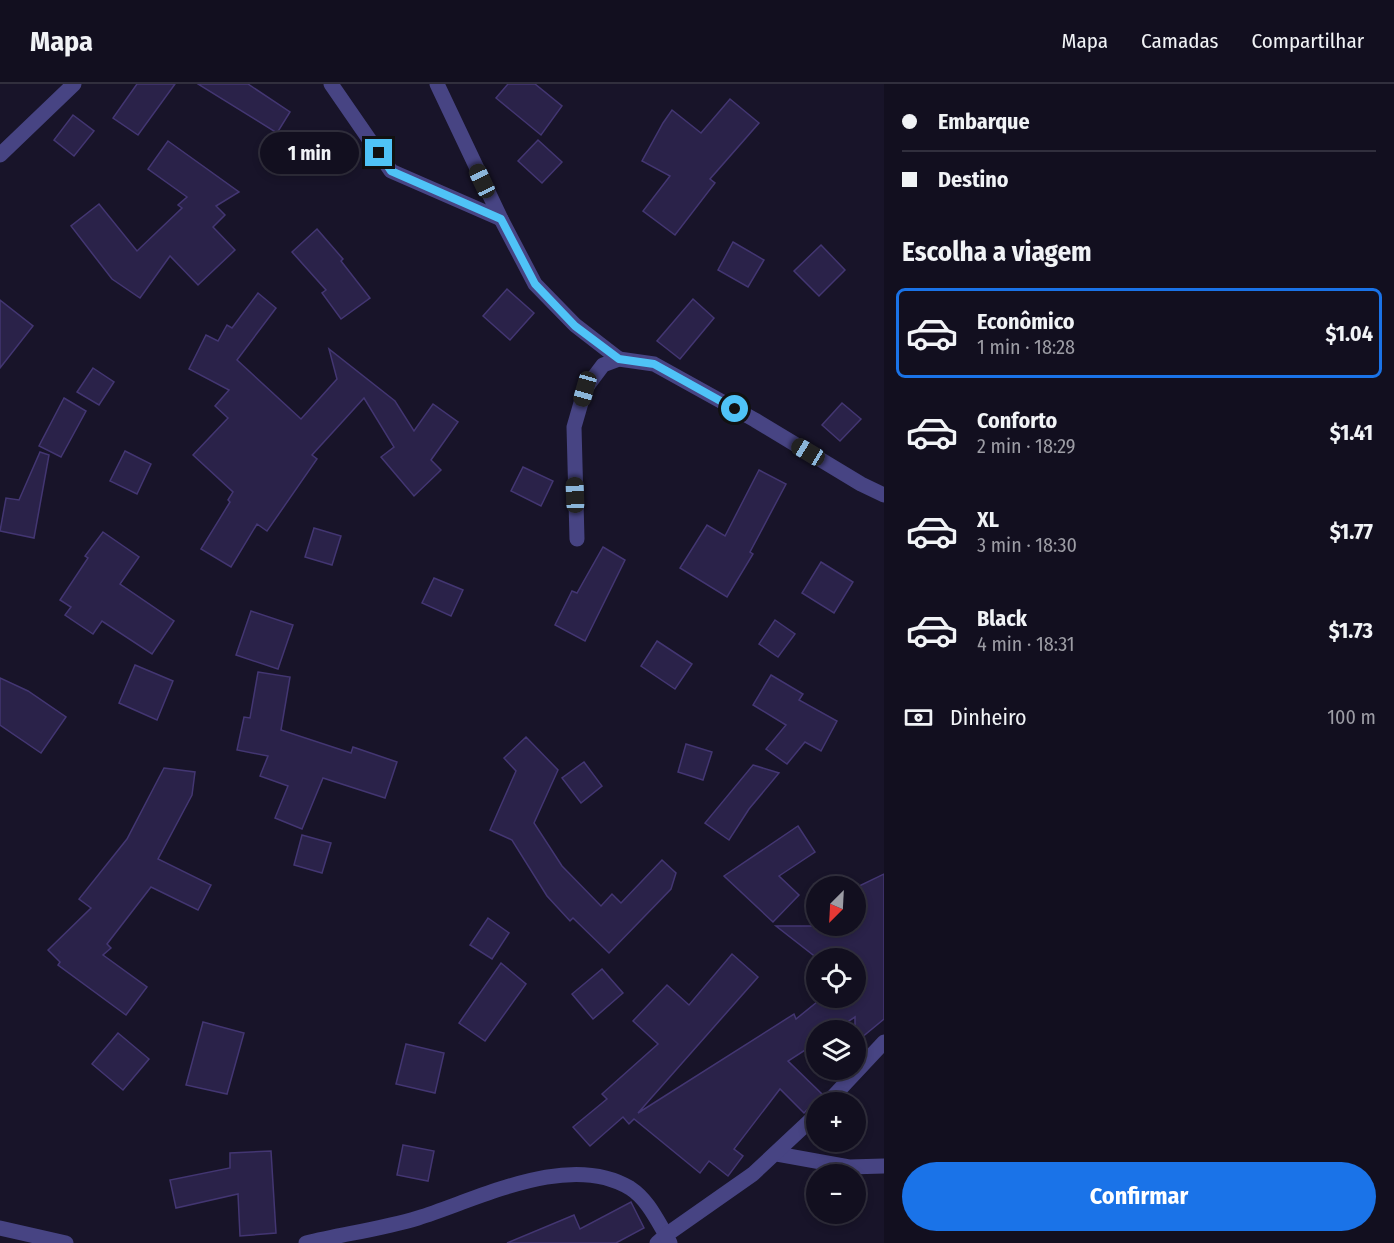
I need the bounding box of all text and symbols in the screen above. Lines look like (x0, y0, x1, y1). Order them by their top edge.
text: Mapa (30, 25, 93, 58)
text: Mapa (1062, 28, 1108, 54)
text: Camadas (1141, 28, 1219, 54)
text: Compartilhar (1252, 28, 1364, 54)
text: Embarque (938, 108, 1030, 135)
callout: 1 min (259, 132, 358, 174)
route end (365, 139, 392, 166)
text: 1 min (288, 141, 331, 165)
car (466, 161, 498, 201)
text: Destino (938, 166, 1009, 193)
text: Escolha a viagem (902, 236, 1092, 268)
icon: car (905, 306, 959, 360)
text: Econômico (977, 308, 1075, 335)
text: $1.04 (1325, 320, 1373, 347)
text: 1 min · 18:28 (977, 335, 1075, 359)
car (571, 369, 599, 409)
route start (721, 395, 748, 422)
icon: car (905, 405, 959, 459)
text: Conforto (977, 407, 1057, 434)
text: $1.41 (1330, 419, 1373, 446)
text: 2 min · 18:29 (977, 434, 1076, 458)
car (788, 435, 828, 469)
car (565, 477, 585, 513)
icon: car (905, 504, 959, 558)
text: XL (977, 506, 999, 533)
text: $1.77 (1330, 518, 1373, 545)
text: 3 min · 18:30 (977, 533, 1077, 557)
icon: car (905, 603, 959, 657)
text: Black (977, 605, 1027, 632)
text: $1.73 (1329, 617, 1373, 644)
text: 4 min · 18:31 (977, 632, 1075, 656)
icon: cash (902, 701, 935, 734)
text: Dinheiro (950, 704, 1027, 731)
text: 100 m (1327, 705, 1376, 729)
north arrow (806, 876, 866, 936)
map controls (806, 876, 866, 1224)
button: locate (806, 948, 866, 1008)
button: layers (806, 1020, 866, 1080)
button: + (806, 1092, 866, 1152)
button: Confirmar (902, 1162, 1376, 1231)
button: − (806, 1164, 866, 1224)

